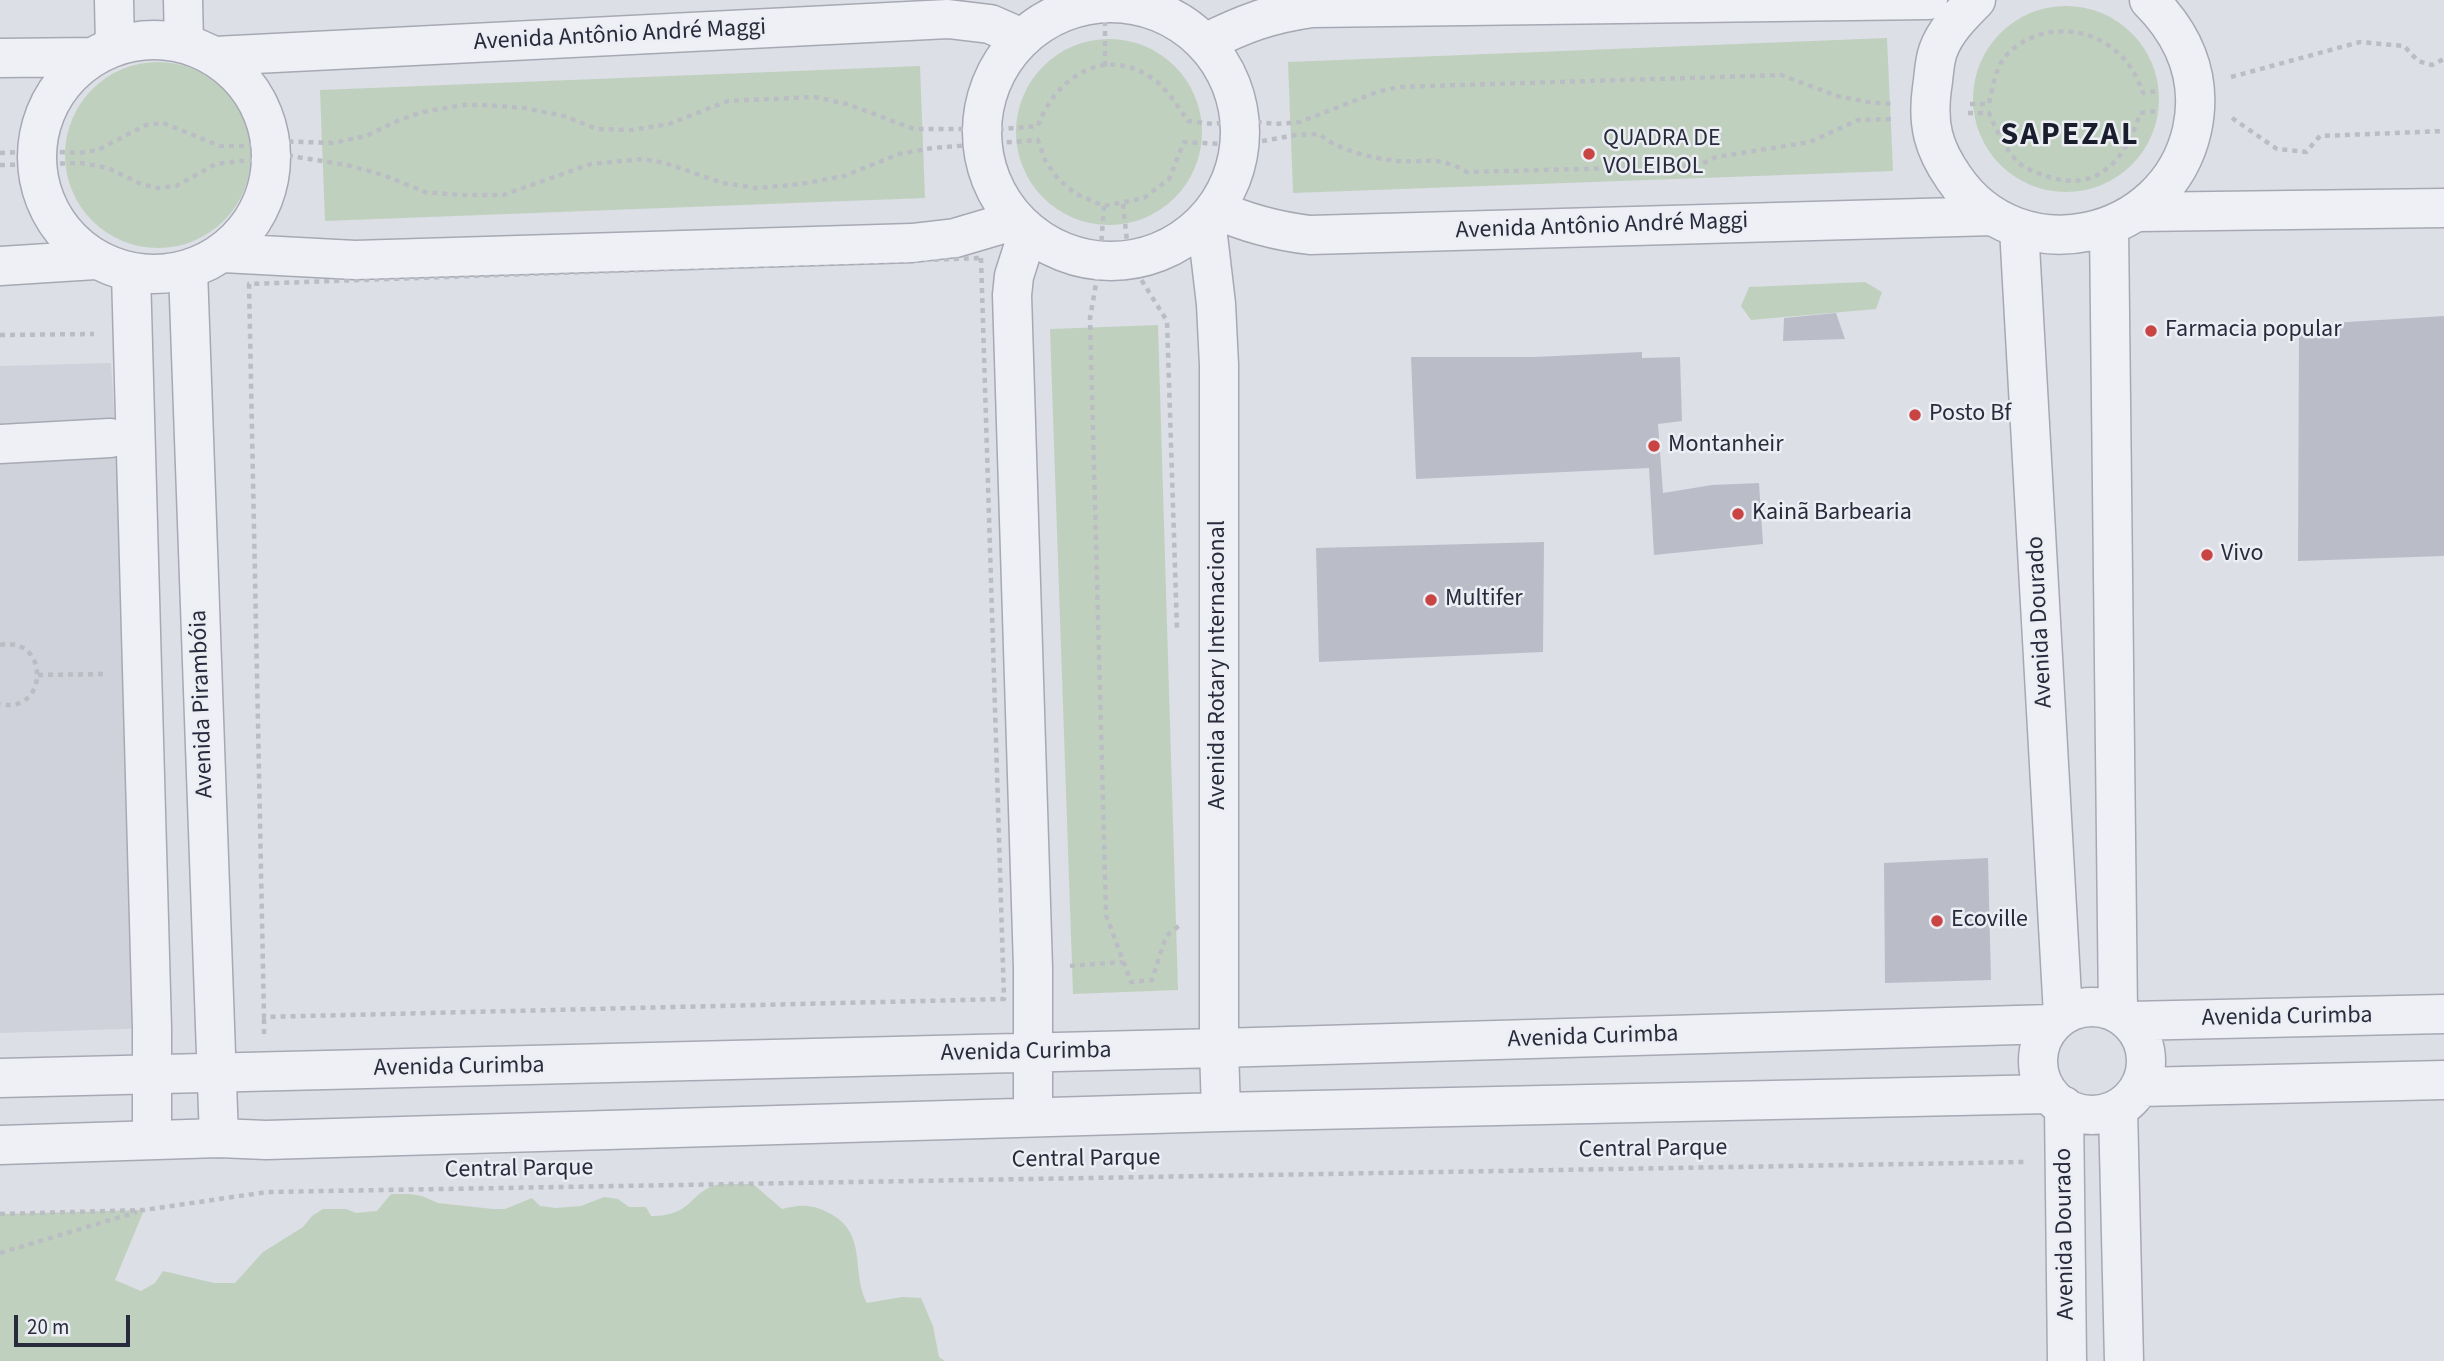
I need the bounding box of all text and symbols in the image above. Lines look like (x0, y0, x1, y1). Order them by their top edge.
street label: Avenida Antônio André Maggi (473, 14, 767, 58)
district label: SAPEZAL (2001, 118, 2139, 156)
place label: QUADRA DE VOLEIBOL (1603, 126, 1721, 182)
marker: QUADRA DE VOLEIBOL (1581, 146, 1597, 162)
street label: Avenida Antônio André Maggi (1455, 207, 1749, 247)
place label: Farmacia popular (2165, 317, 2341, 345)
marker: Farmacia popular (2143, 323, 2159, 339)
place label: Posto Bf (1929, 401, 2011, 429)
marker: Posto Bf (1907, 407, 1923, 423)
place label: Montanheir (1668, 432, 1784, 460)
marker: Montanheir (1646, 438, 1662, 454)
place label: Kainã Barbearia (1752, 500, 1912, 528)
marker: Kainã Barbearia (1730, 506, 1746, 522)
street label: Avenida Rotary Internacional (1205, 520, 1233, 810)
street label: Avenida Dourado (2022, 535, 2060, 709)
place label: Vivo (2221, 541, 2263, 569)
marker: Vivo (2199, 547, 2215, 563)
place label: Multifer (1445, 586, 1523, 614)
marker: Multifer (1423, 592, 1439, 608)
street label: Avenida Pirambóia (185, 609, 221, 799)
place label: Ecoville (1951, 907, 2028, 935)
marker: Ecoville (1929, 913, 1945, 929)
street label: Avenida Curimba (2201, 1002, 2373, 1034)
street label: Avenida Curimba (1507, 1021, 1679, 1055)
street label: Avenida Curimba (940, 1037, 1112, 1069)
street label: Avenida Curimba (373, 1052, 545, 1084)
street label: Central Parque (1578, 1134, 1728, 1166)
street label: Central Parque (1011, 1144, 1161, 1176)
street label: Avenida Dourado (2050, 1148, 2082, 1320)
street label: Central Parque (444, 1154, 594, 1186)
scale bar (18, 1302, 133, 1346)
text: 20 m (27, 1312, 69, 1342)

